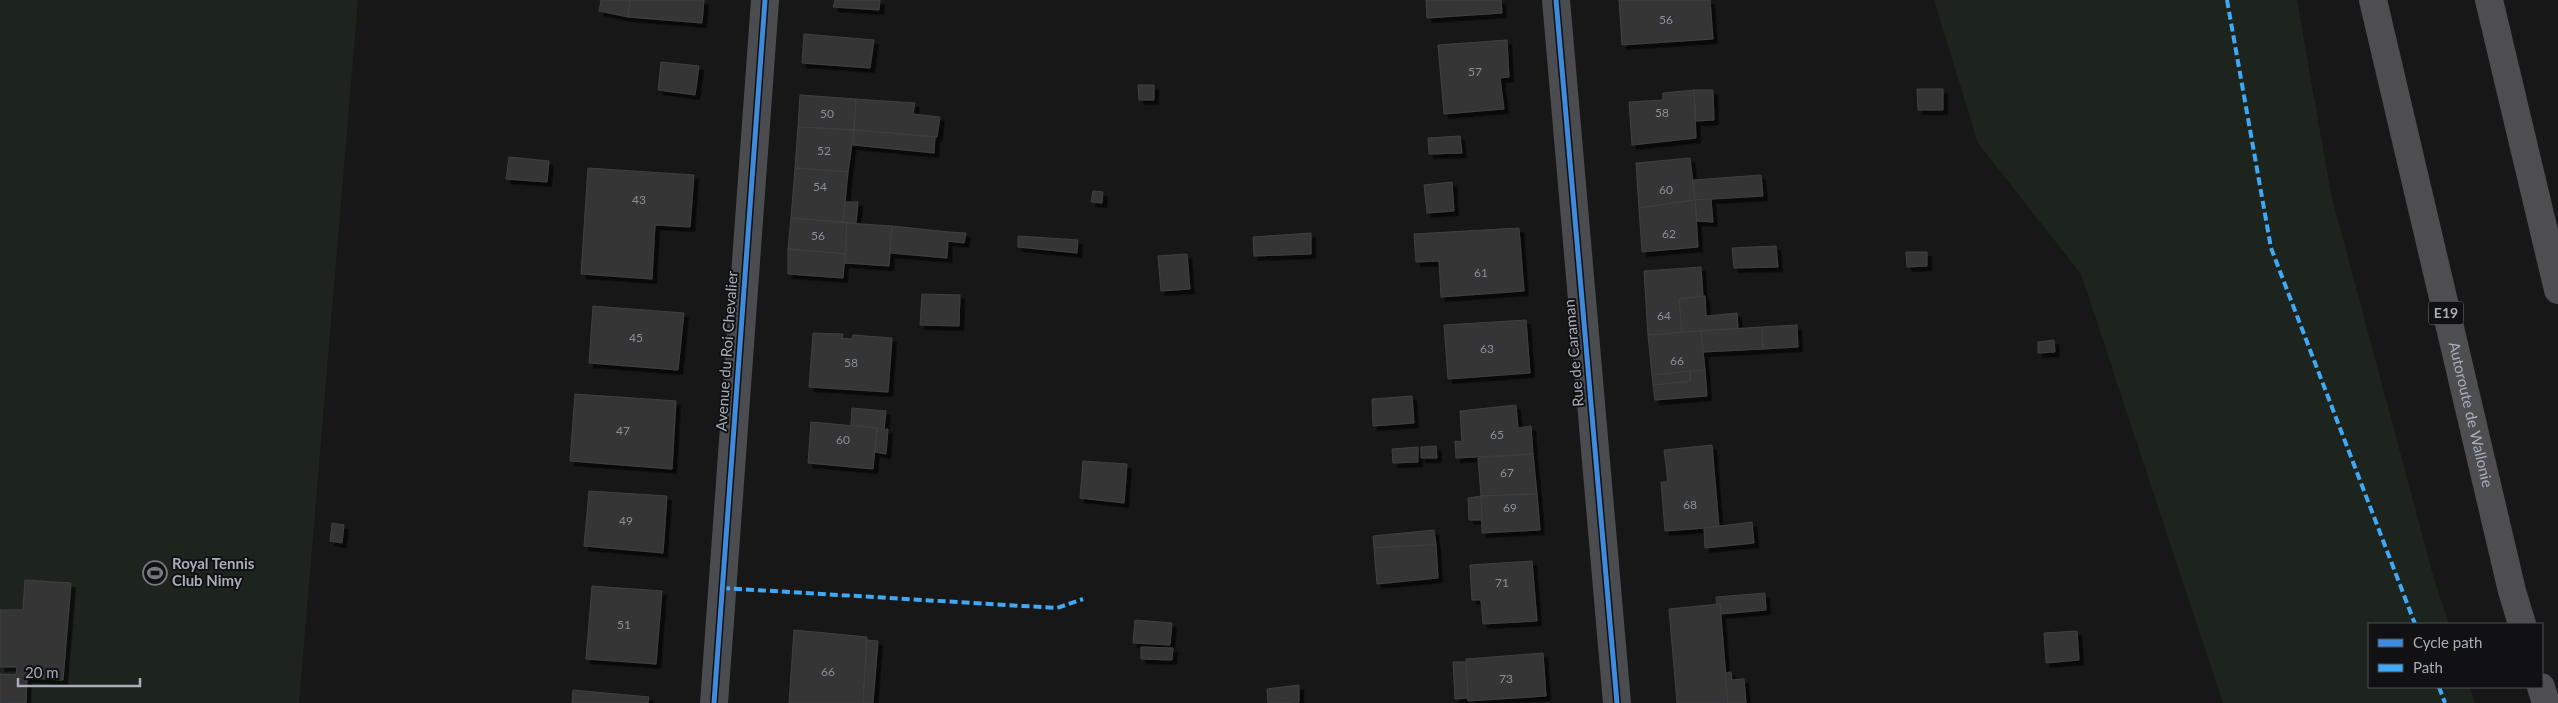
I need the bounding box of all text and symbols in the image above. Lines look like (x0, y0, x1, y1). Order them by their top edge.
house number: 56 (1659, 12, 1673, 27)
house number: 57 (1468, 64, 1482, 79)
house number: 58 (1655, 105, 1669, 120)
house number: 50 (820, 106, 834, 121)
house number: 52 (817, 143, 831, 158)
house number: 54 (813, 179, 827, 194)
house number: 60 (1659, 182, 1673, 197)
house number: 43 (632, 192, 646, 207)
house number: 62 (1662, 226, 1676, 241)
house number: 56 (811, 228, 825, 243)
house number: 61 (1474, 265, 1488, 280)
street label: Avenue du Roi Chevalier (711, 270, 741, 432)
street label: Rue de Caraman (1559, 299, 1587, 408)
road number: E19 (2428, 302, 2464, 324)
house number: 64 (1657, 308, 1671, 323)
house number: 45 (629, 330, 643, 345)
street label: Autoroute de Wallonie (2446, 340, 2497, 489)
house number: 63 (1480, 341, 1494, 356)
house number: 66 (1670, 353, 1684, 368)
house number: 58 (844, 355, 858, 370)
house number: 47 (616, 423, 630, 438)
house number: 65 (1490, 427, 1504, 442)
house number: 60 (836, 432, 850, 447)
house number: 67 (1500, 465, 1514, 480)
house number: 68 (1683, 497, 1697, 512)
house number: 69 (1503, 500, 1517, 515)
house number: 49 (619, 513, 633, 528)
place label: Royal Tennis Club Nimy (172, 554, 255, 589)
sports icon: Royal Tennis Club Nimy (142, 560, 168, 586)
house number: 71 (1495, 575, 1509, 590)
house number: 51 (617, 617, 631, 632)
legend (2368, 623, 2543, 688)
text: Cycle path (2413, 633, 2482, 651)
scale bar (18, 656, 140, 688)
text: Path (2413, 658, 2443, 676)
text: 20 m (25, 663, 59, 681)
house number: 66 (821, 664, 835, 679)
house number: 73 (1499, 671, 1513, 686)

